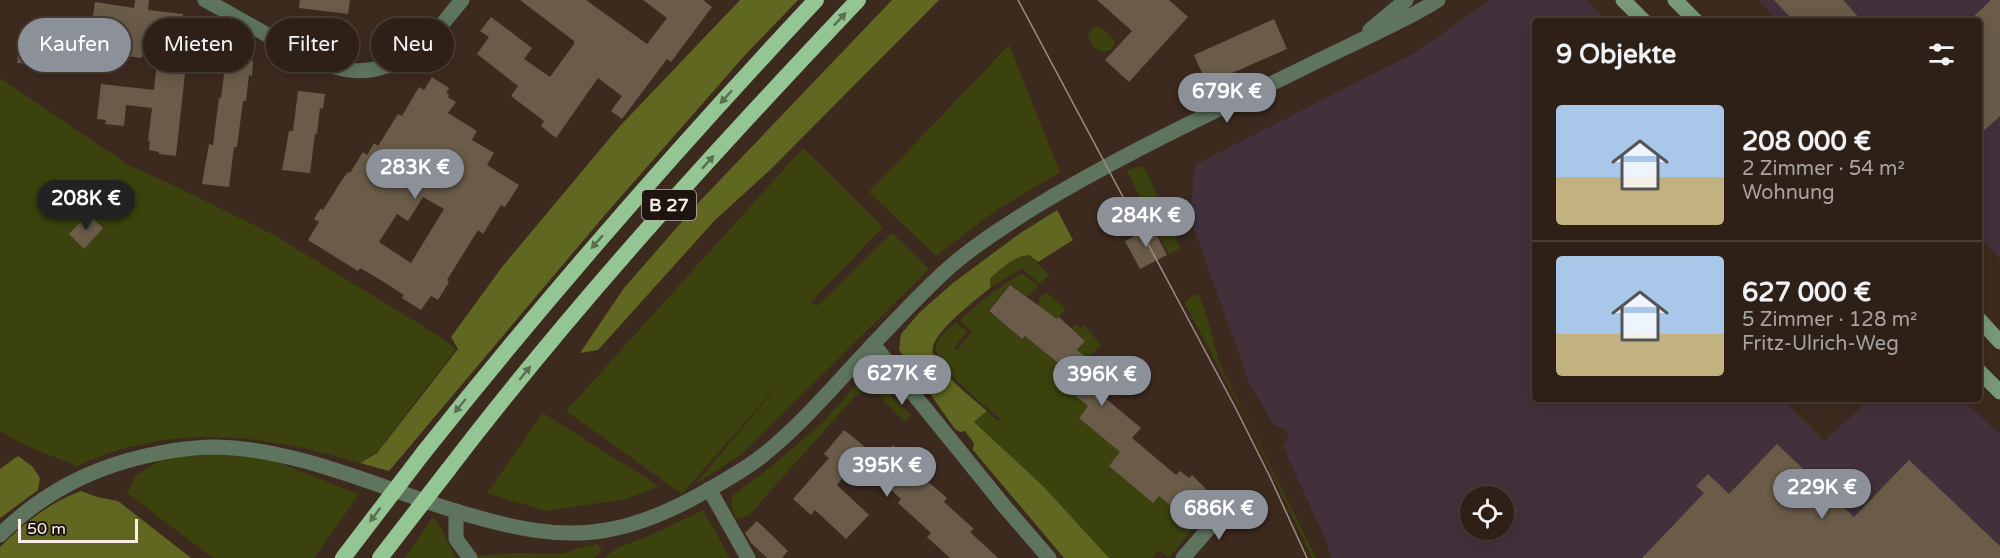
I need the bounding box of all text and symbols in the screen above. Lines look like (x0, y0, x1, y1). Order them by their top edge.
one-way arrow (833, 12, 847, 26)
chip: Kaufen (18, 18, 131, 72)
chip: Mieten (143, 18, 254, 72)
chip: Filter (266, 18, 359, 72)
chip: Neu (371, 18, 454, 72)
icon: filters (1925, 38, 1958, 71)
text: 9 Objekte (1556, 39, 1676, 70)
pin: 679K € (1178, 73, 1276, 124)
text: 679K € (1192, 80, 1262, 104)
one-way arrow (719, 89, 733, 104)
text: 208 000 € (1742, 126, 1871, 157)
icon: home (1604, 129, 1676, 201)
pin: 283K € (366, 149, 464, 200)
one-way arrow (701, 155, 714, 170)
text: 283K € (380, 156, 450, 180)
text: 2 Zimmer · 54 m² (1742, 157, 1905, 181)
pin: 208K € (37, 180, 135, 231)
text: Wohnung (1742, 181, 1835, 205)
text: 208K € (51, 187, 121, 211)
road number: B 27 (642, 190, 696, 220)
pin: 284K € (1097, 197, 1195, 248)
text: 284K € (1111, 204, 1181, 228)
one-way arrow (591, 234, 604, 249)
text: 627 000 € (1742, 277, 1871, 308)
icon: home (1604, 280, 1676, 352)
text: 5 Zimmer · 128 m² (1742, 308, 1917, 332)
text: Fritz-Ulrich-Weg (1742, 332, 1899, 356)
pin: 627K € (853, 355, 951, 406)
pin: 396K € (1053, 356, 1151, 407)
text: 627K € (867, 362, 937, 386)
text: 396K € (1067, 363, 1137, 387)
one-way arrow (518, 366, 531, 381)
one-way arrow (454, 398, 467, 414)
pin: 395K € (838, 447, 936, 498)
text: 395K € (852, 454, 922, 478)
pin: 229K € (1773, 469, 1871, 520)
text: 229K € (1787, 476, 1857, 500)
map controls (1460, 486, 1514, 540)
button: locate (1460, 486, 1514, 540)
pin: 686K € (1170, 490, 1268, 541)
text: 686K € (1184, 497, 1254, 521)
one-way arrow (369, 507, 382, 523)
scale bar (18, 516, 138, 544)
text: 50 m (27, 519, 66, 539)

